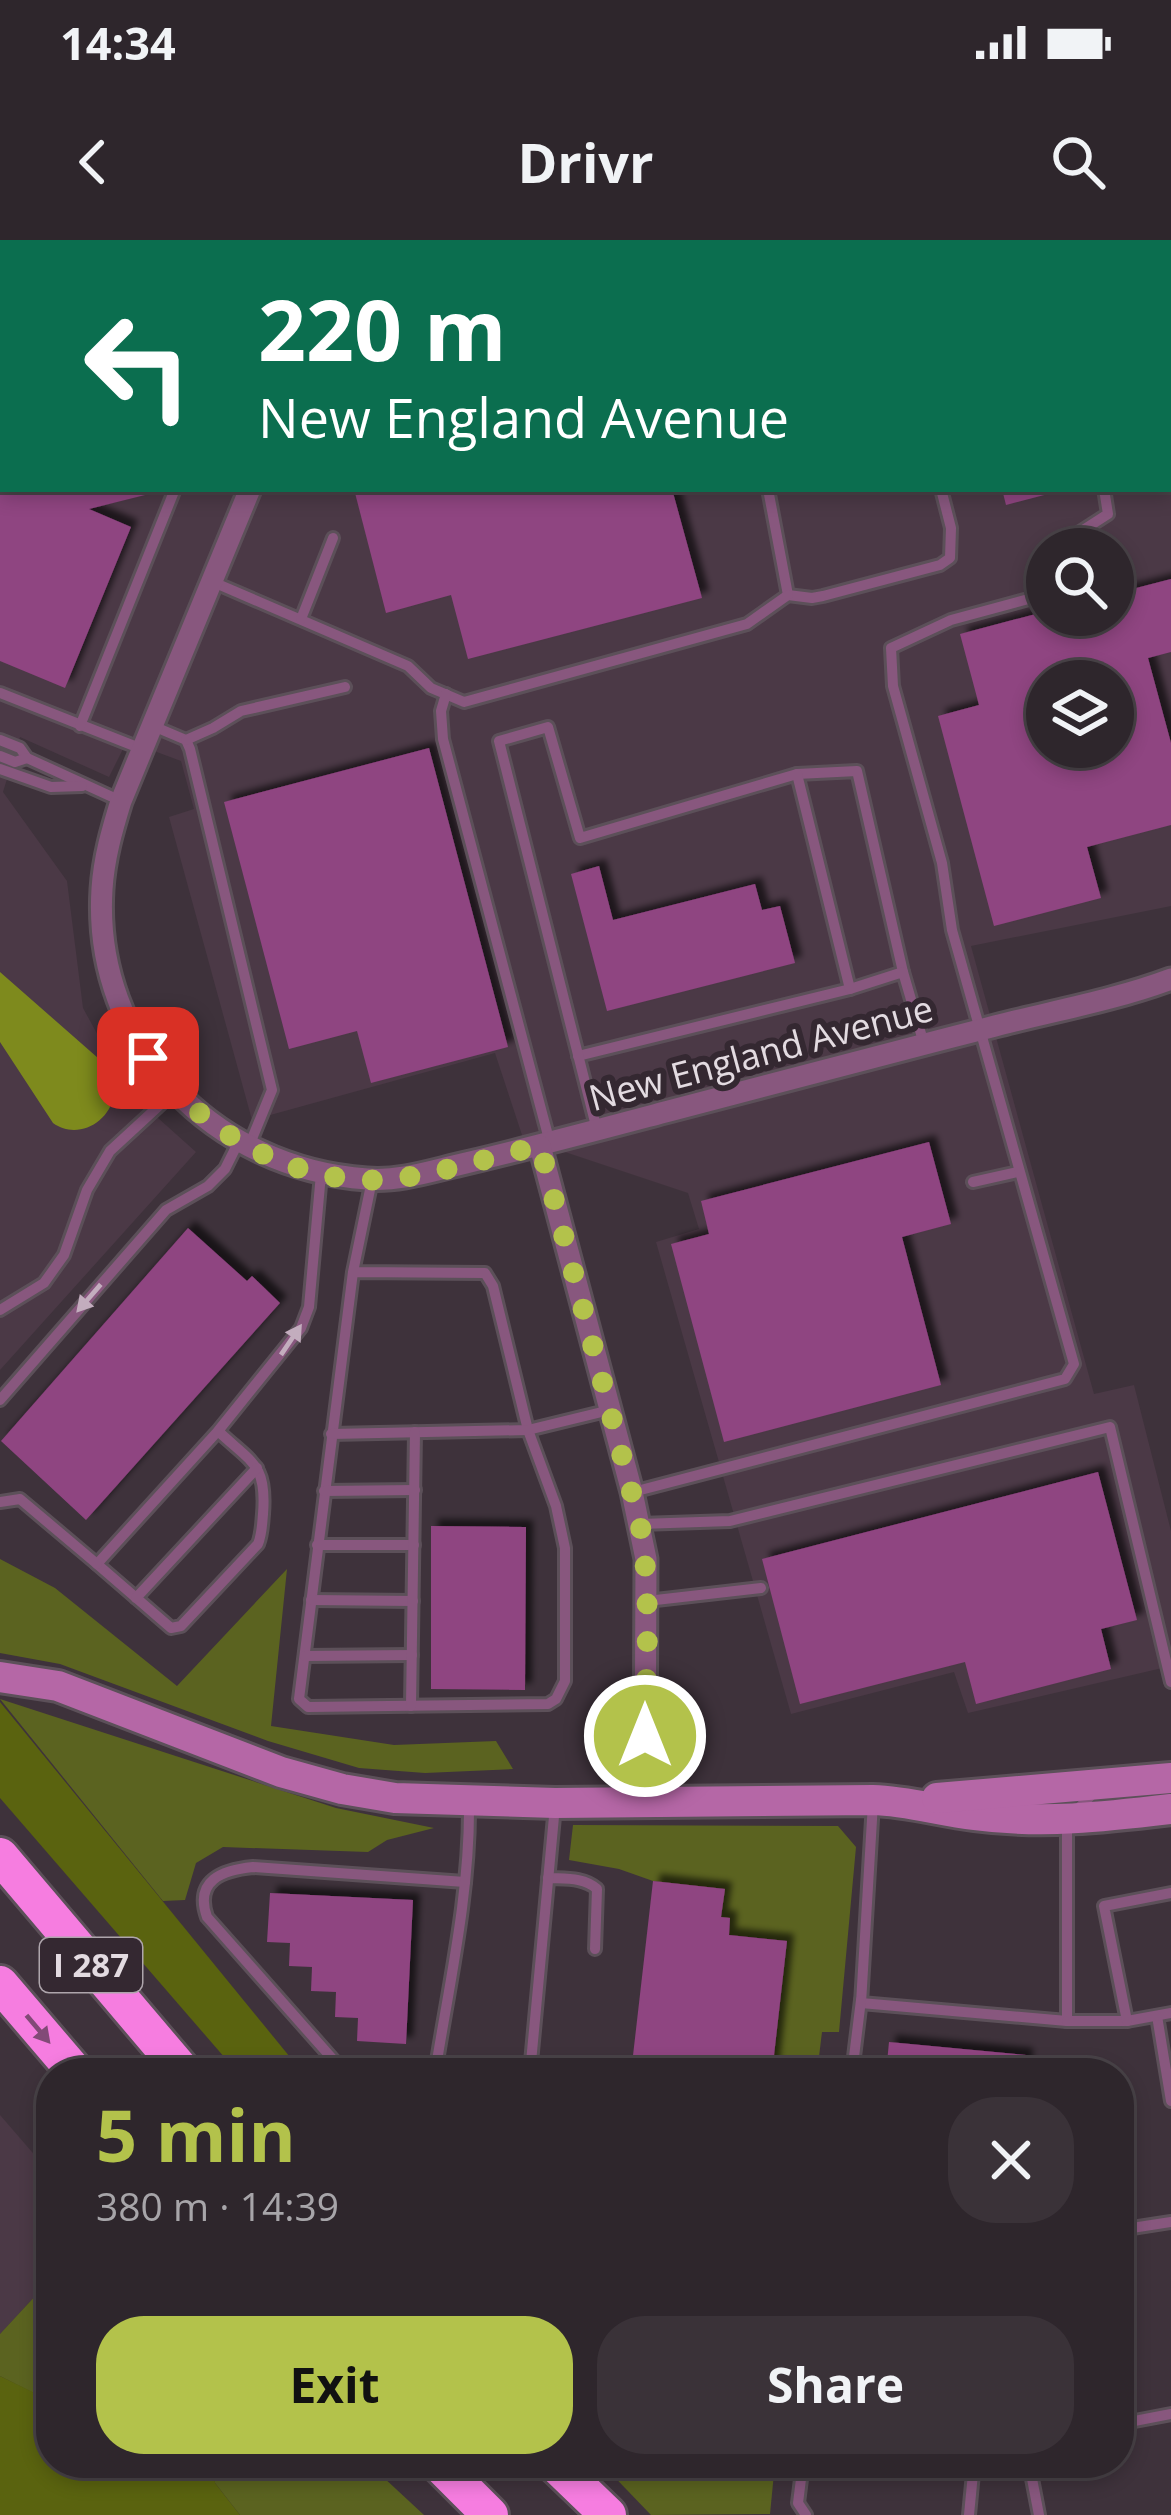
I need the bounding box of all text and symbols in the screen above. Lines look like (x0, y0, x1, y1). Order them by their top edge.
text: 14:34 (60, 12, 176, 73)
text: Drivr (517, 125, 654, 199)
icon: back (60, 129, 126, 195)
icon: search (1045, 129, 1111, 195)
text: 220 m (258, 271, 506, 386)
icon: left (60, 288, 216, 444)
text: New England Avenue (258, 380, 789, 454)
map controls (1026, 528, 1134, 768)
button: search (1026, 528, 1134, 636)
button: layers (1026, 660, 1134, 768)
street label: New England Avenue (584, 983, 938, 1122)
pin (97, 1007, 199, 1109)
icon: arrive (115, 1025, 181, 1091)
one-way arrow (76, 1284, 103, 1313)
one-way arrow (279, 1324, 302, 1356)
position arrow (582, 1673, 708, 1799)
road number: I 287 (40, 1938, 142, 1992)
one-way arrow (24, 2014, 50, 2044)
text: 5 min (96, 2085, 296, 2183)
button: close (948, 2097, 1074, 2223)
text: 380 m · 14:39 (96, 2179, 339, 2232)
button: Exit (96, 2316, 573, 2454)
button: Share (597, 2316, 1074, 2454)

